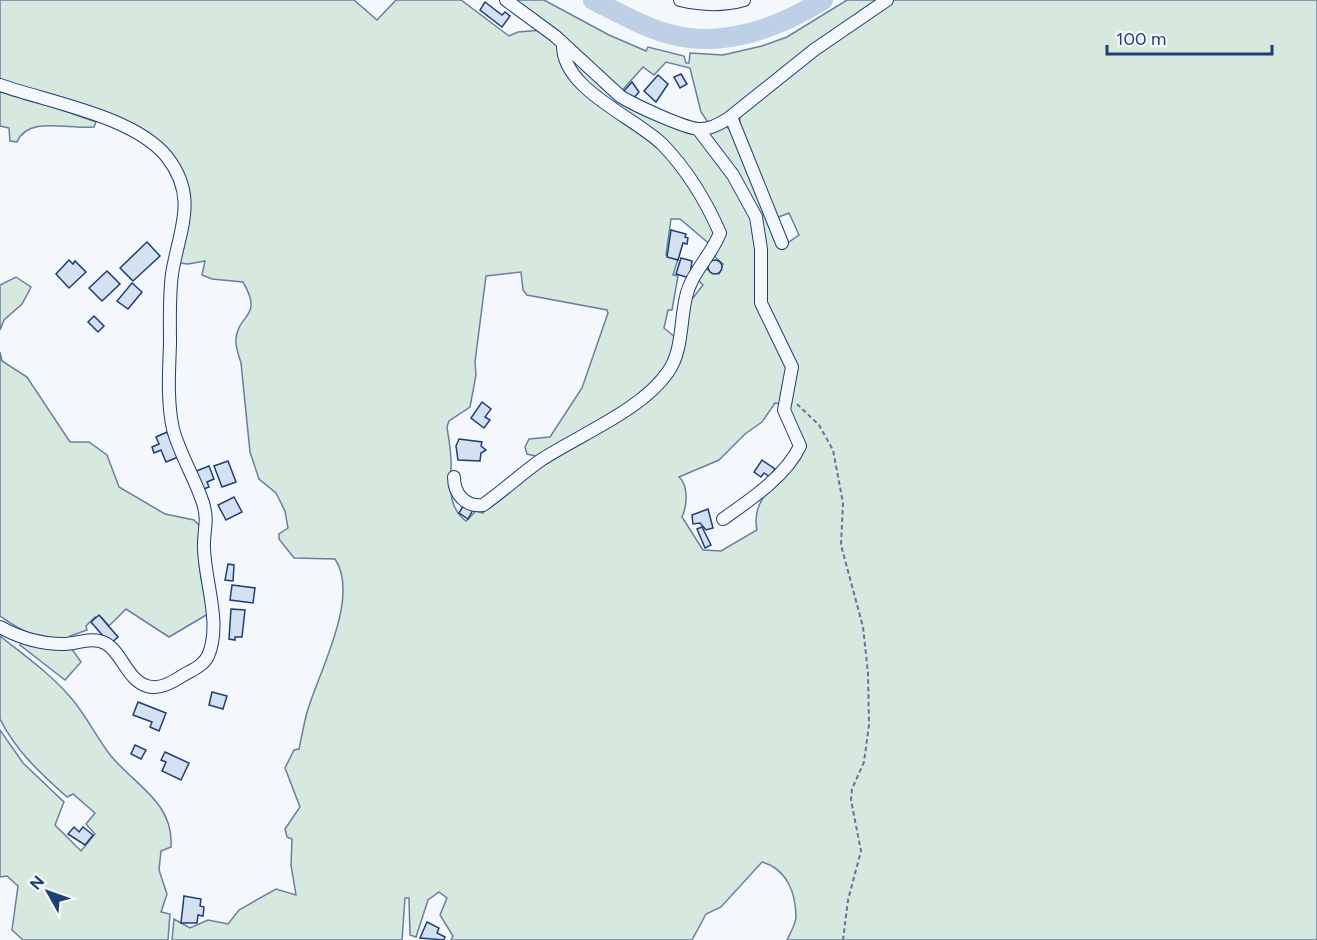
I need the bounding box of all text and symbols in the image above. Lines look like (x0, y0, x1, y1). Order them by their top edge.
scale bar (1107, 18, 1272, 56)
text: 100 m (1116, 28, 1166, 50)
north arrow (18, 862, 78, 922)
text: N (26, 872, 48, 894)

